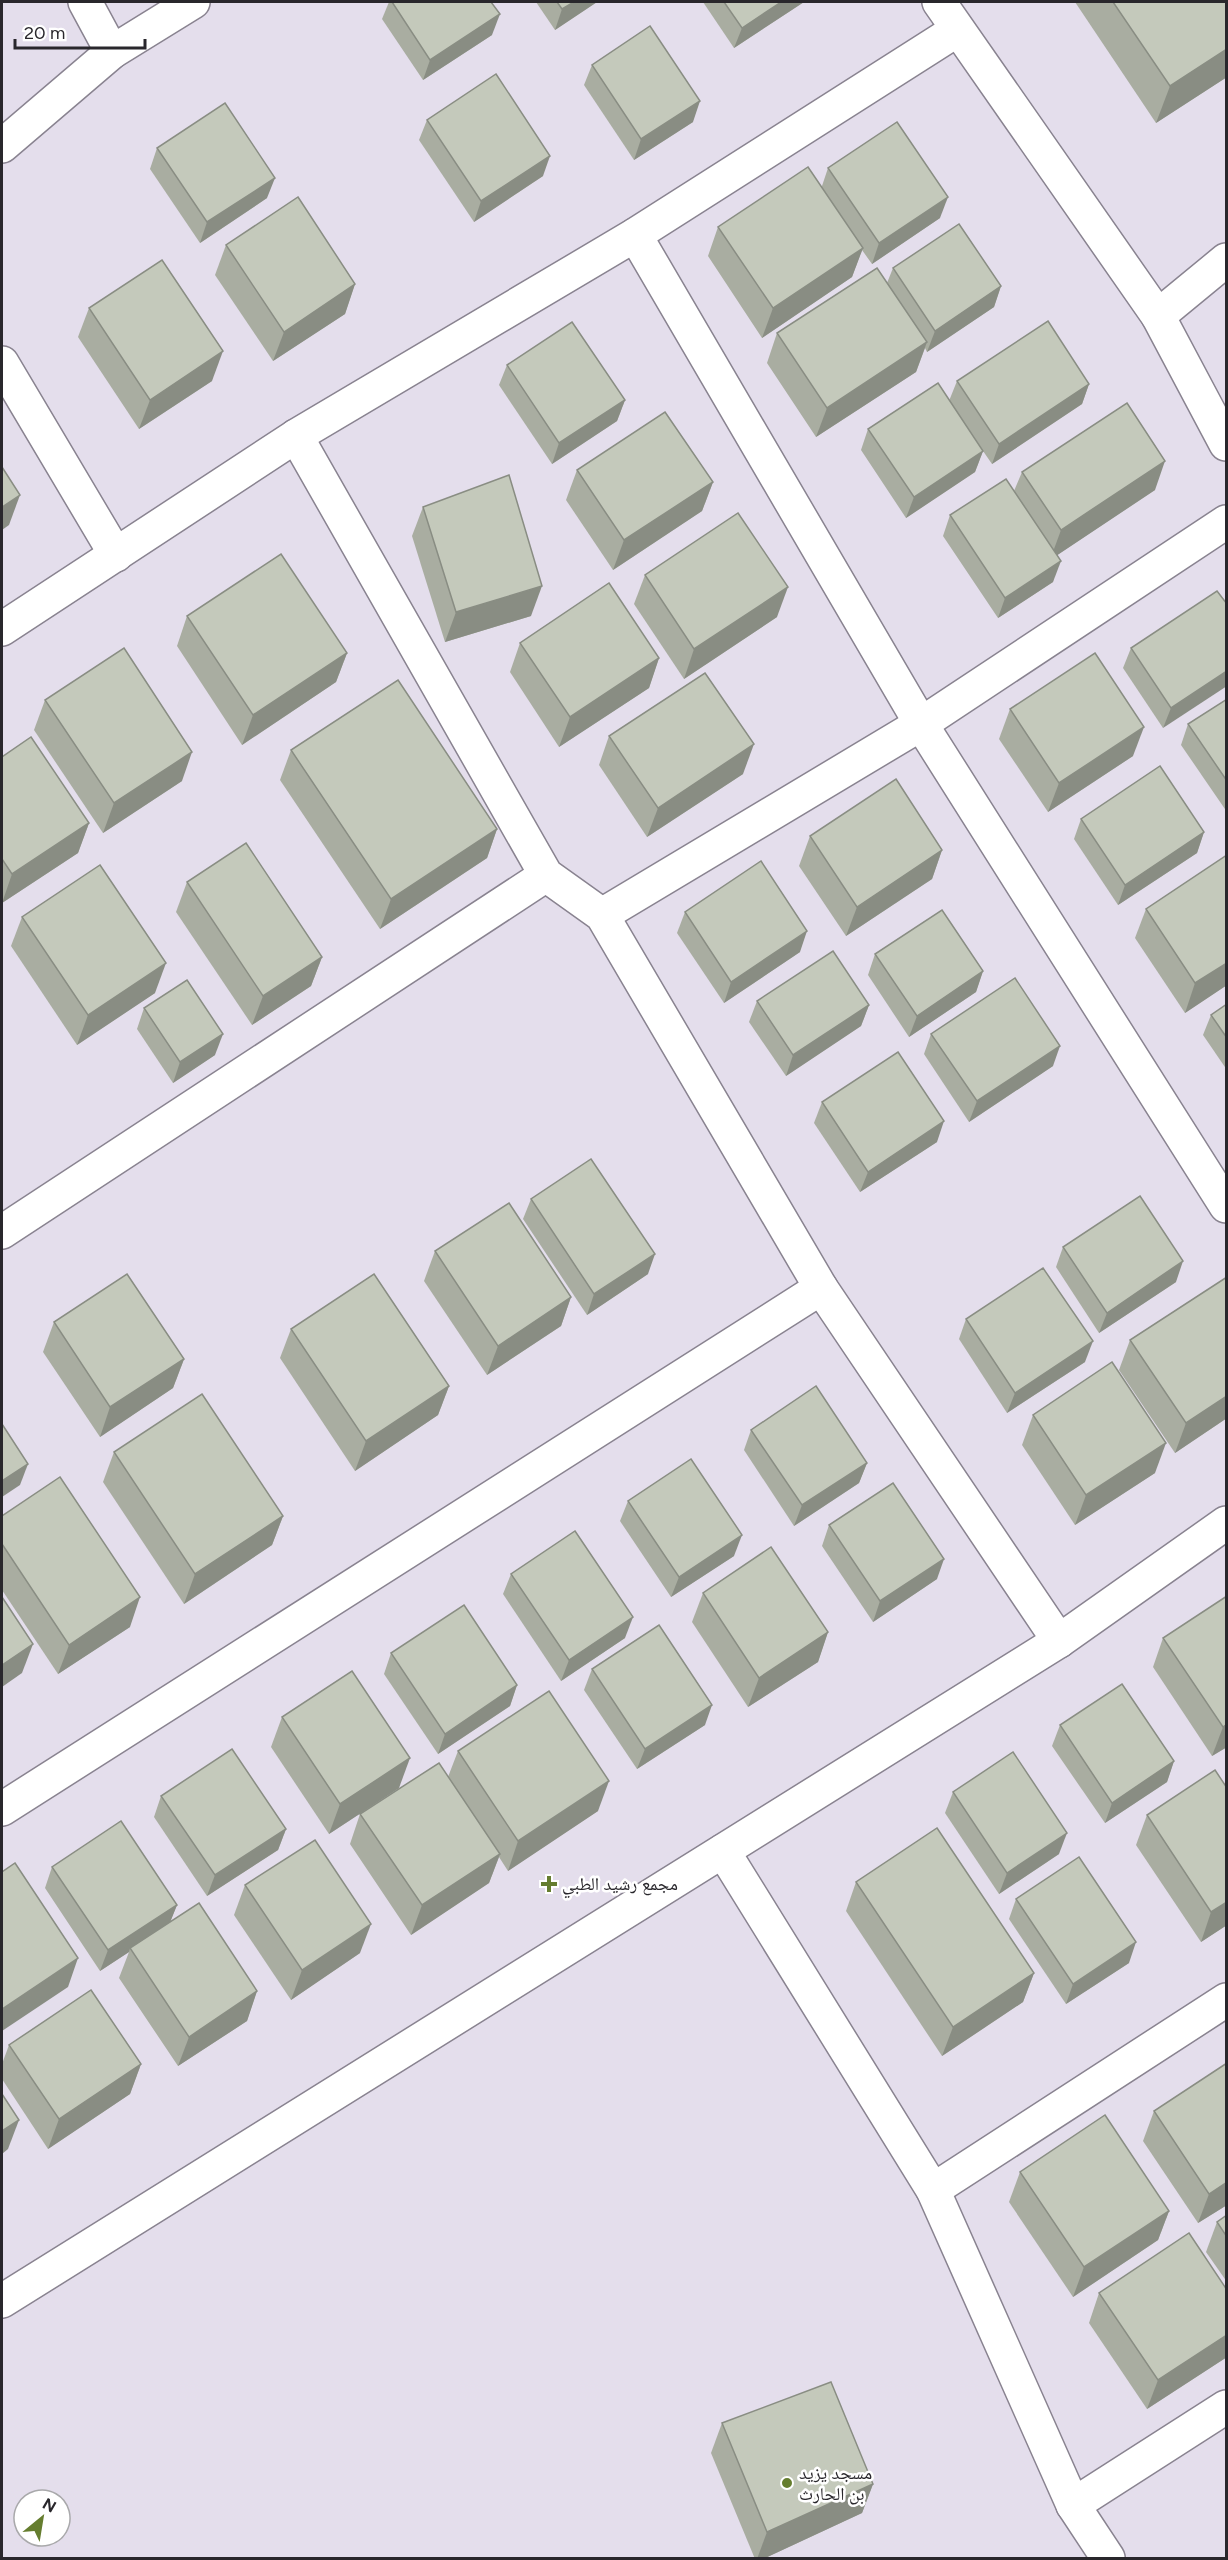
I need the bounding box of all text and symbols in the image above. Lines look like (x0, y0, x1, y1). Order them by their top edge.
scale bar (15, 12, 146, 50)
text: 20 m (24, 22, 65, 44)
place label: مجمع رشيد الطبي (562, 1873, 678, 1899)
marker: مجمع رشيد الطبي (540, 1875, 558, 1893)
place label: مسجد يزيد بن الحارث (799, 2462, 872, 2505)
marker: مسجد يزيد بن الحارث (780, 2476, 794, 2490)
north arrow (12, 2488, 72, 2548)
text: N (39, 2494, 59, 2517)

